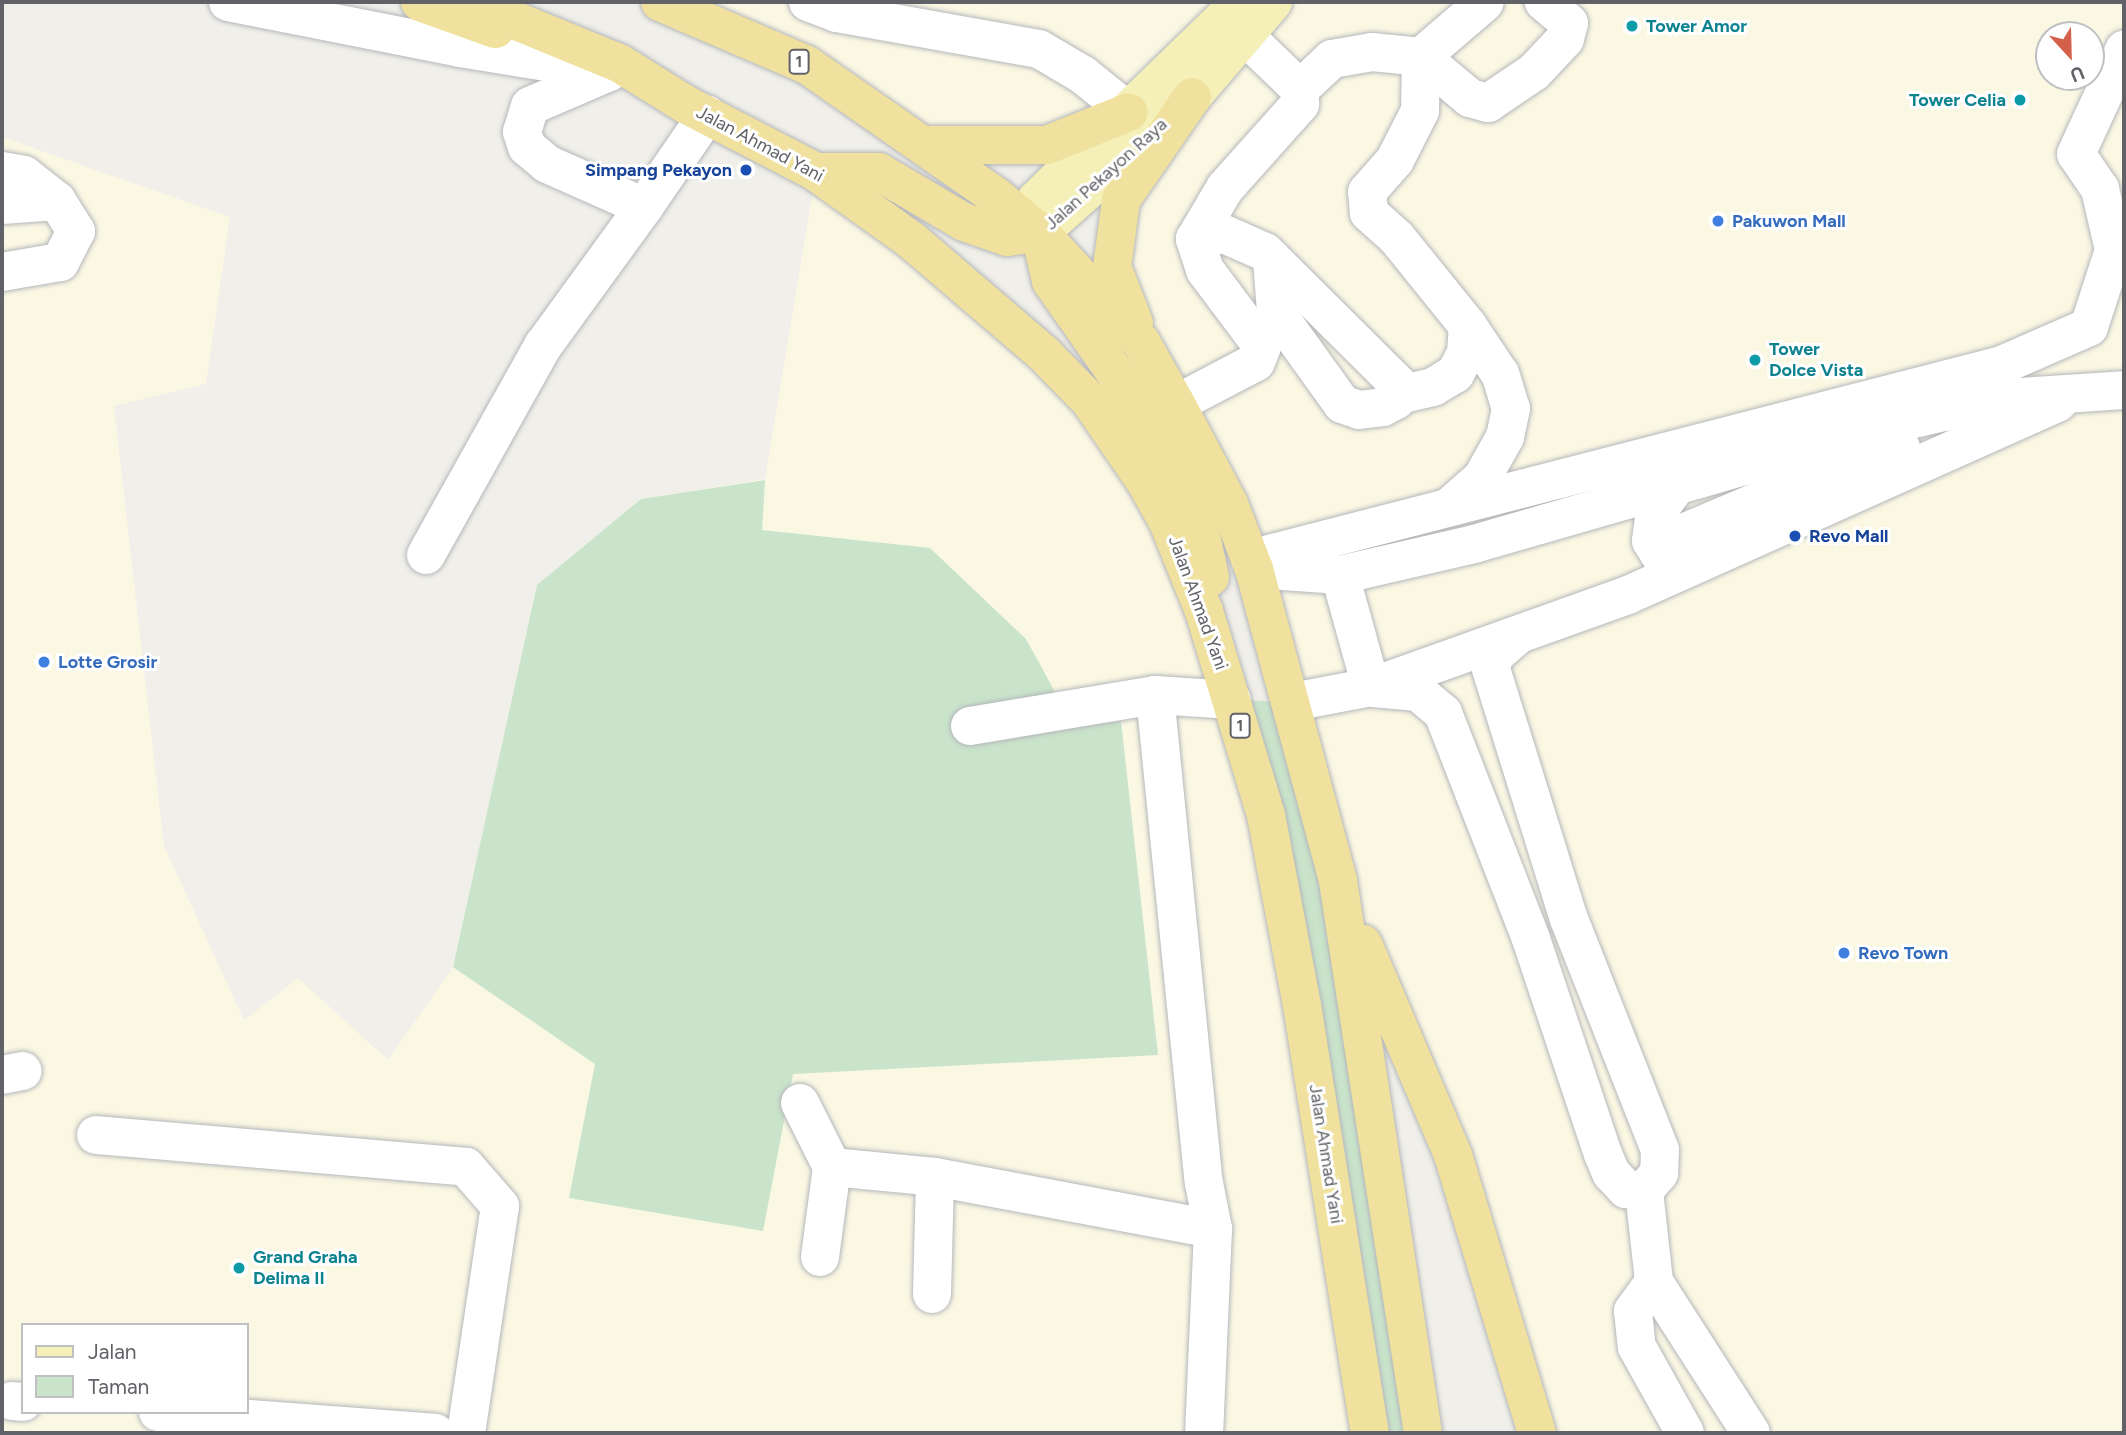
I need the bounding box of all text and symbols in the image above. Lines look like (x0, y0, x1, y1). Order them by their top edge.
place label: Tower Amor (1646, 15, 1747, 37)
marker: Tower Amor (1624, 18, 1640, 34)
north arrow (2035, 21, 2105, 91)
road number: 1 (788, 50, 810, 74)
text: U (2067, 61, 2088, 87)
place label: Tower Celia (1909, 89, 2006, 111)
marker: Tower Celia (2012, 92, 2028, 108)
street label: Jalan Ahmad Yani (693, 101, 827, 187)
street label: Jalan Pekayon Raya (1041, 114, 1171, 234)
place label: Simpang Pekayon (585, 159, 732, 181)
marker: Simpang Pekayon (738, 162, 754, 178)
place label: Pakuwon Mall (1732, 210, 1846, 232)
marker: Pakuwon Mall (1710, 213, 1726, 229)
place label: Tower Dolce Vista (1769, 339, 1863, 382)
marker: Tower Dolce Vista (1747, 352, 1763, 368)
place label: Revo Mall (1809, 525, 1889, 547)
marker: Revo Mall (1787, 528, 1803, 544)
street label: Jalan Ahmad Yani (1164, 533, 1232, 673)
place label: Lotte Grosir (58, 651, 157, 673)
marker: Lotte Grosir (36, 654, 52, 670)
road number: 1 (1230, 713, 1250, 738)
place label: Revo Town (1858, 942, 1948, 964)
marker: Revo Town (1836, 945, 1852, 961)
street label: Jalan Ahmad Yani (1304, 1083, 1348, 1225)
place label: Grand Graha Delima II (253, 1247, 358, 1290)
marker: Grand Graha Delima II (231, 1260, 247, 1276)
legend (21, 1323, 248, 1414)
text: Jalan (88, 1339, 137, 1364)
text: Taman (88, 1374, 149, 1399)

